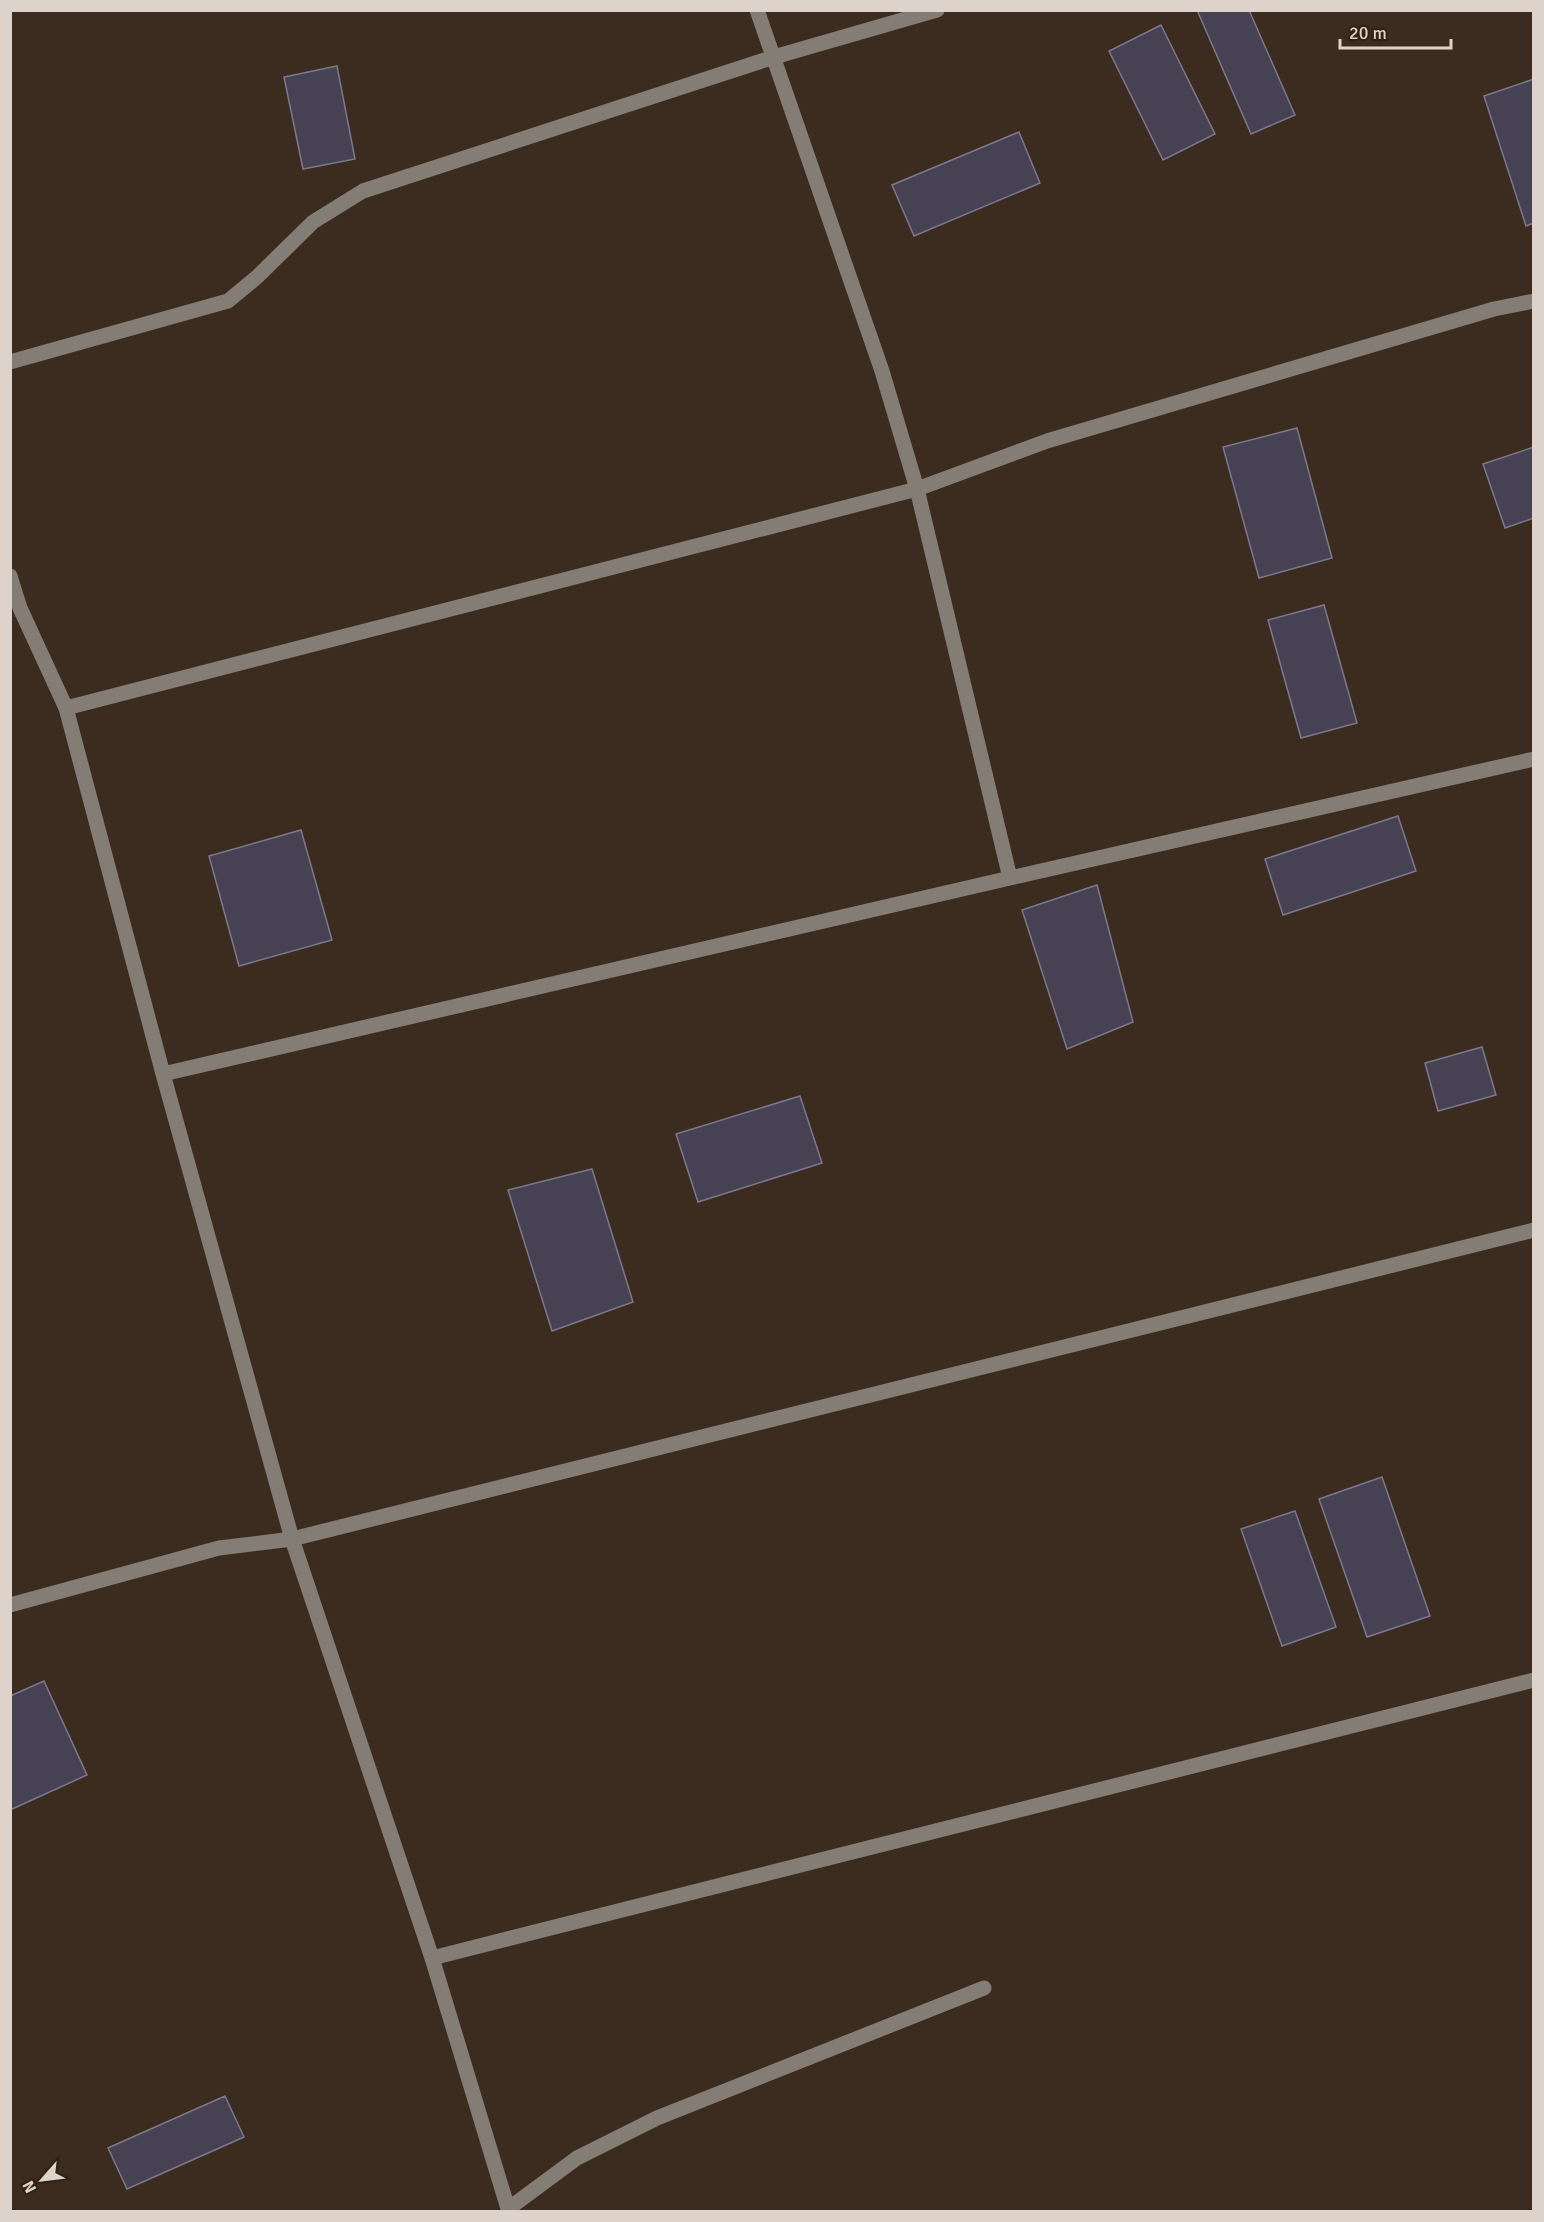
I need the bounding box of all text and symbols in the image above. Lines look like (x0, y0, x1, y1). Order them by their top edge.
scale bar (1340, 12, 1451, 50)
text: 20 m (1349, 22, 1387, 44)
north arrow (12, 2150, 72, 2210)
text: N (18, 2177, 41, 2196)

